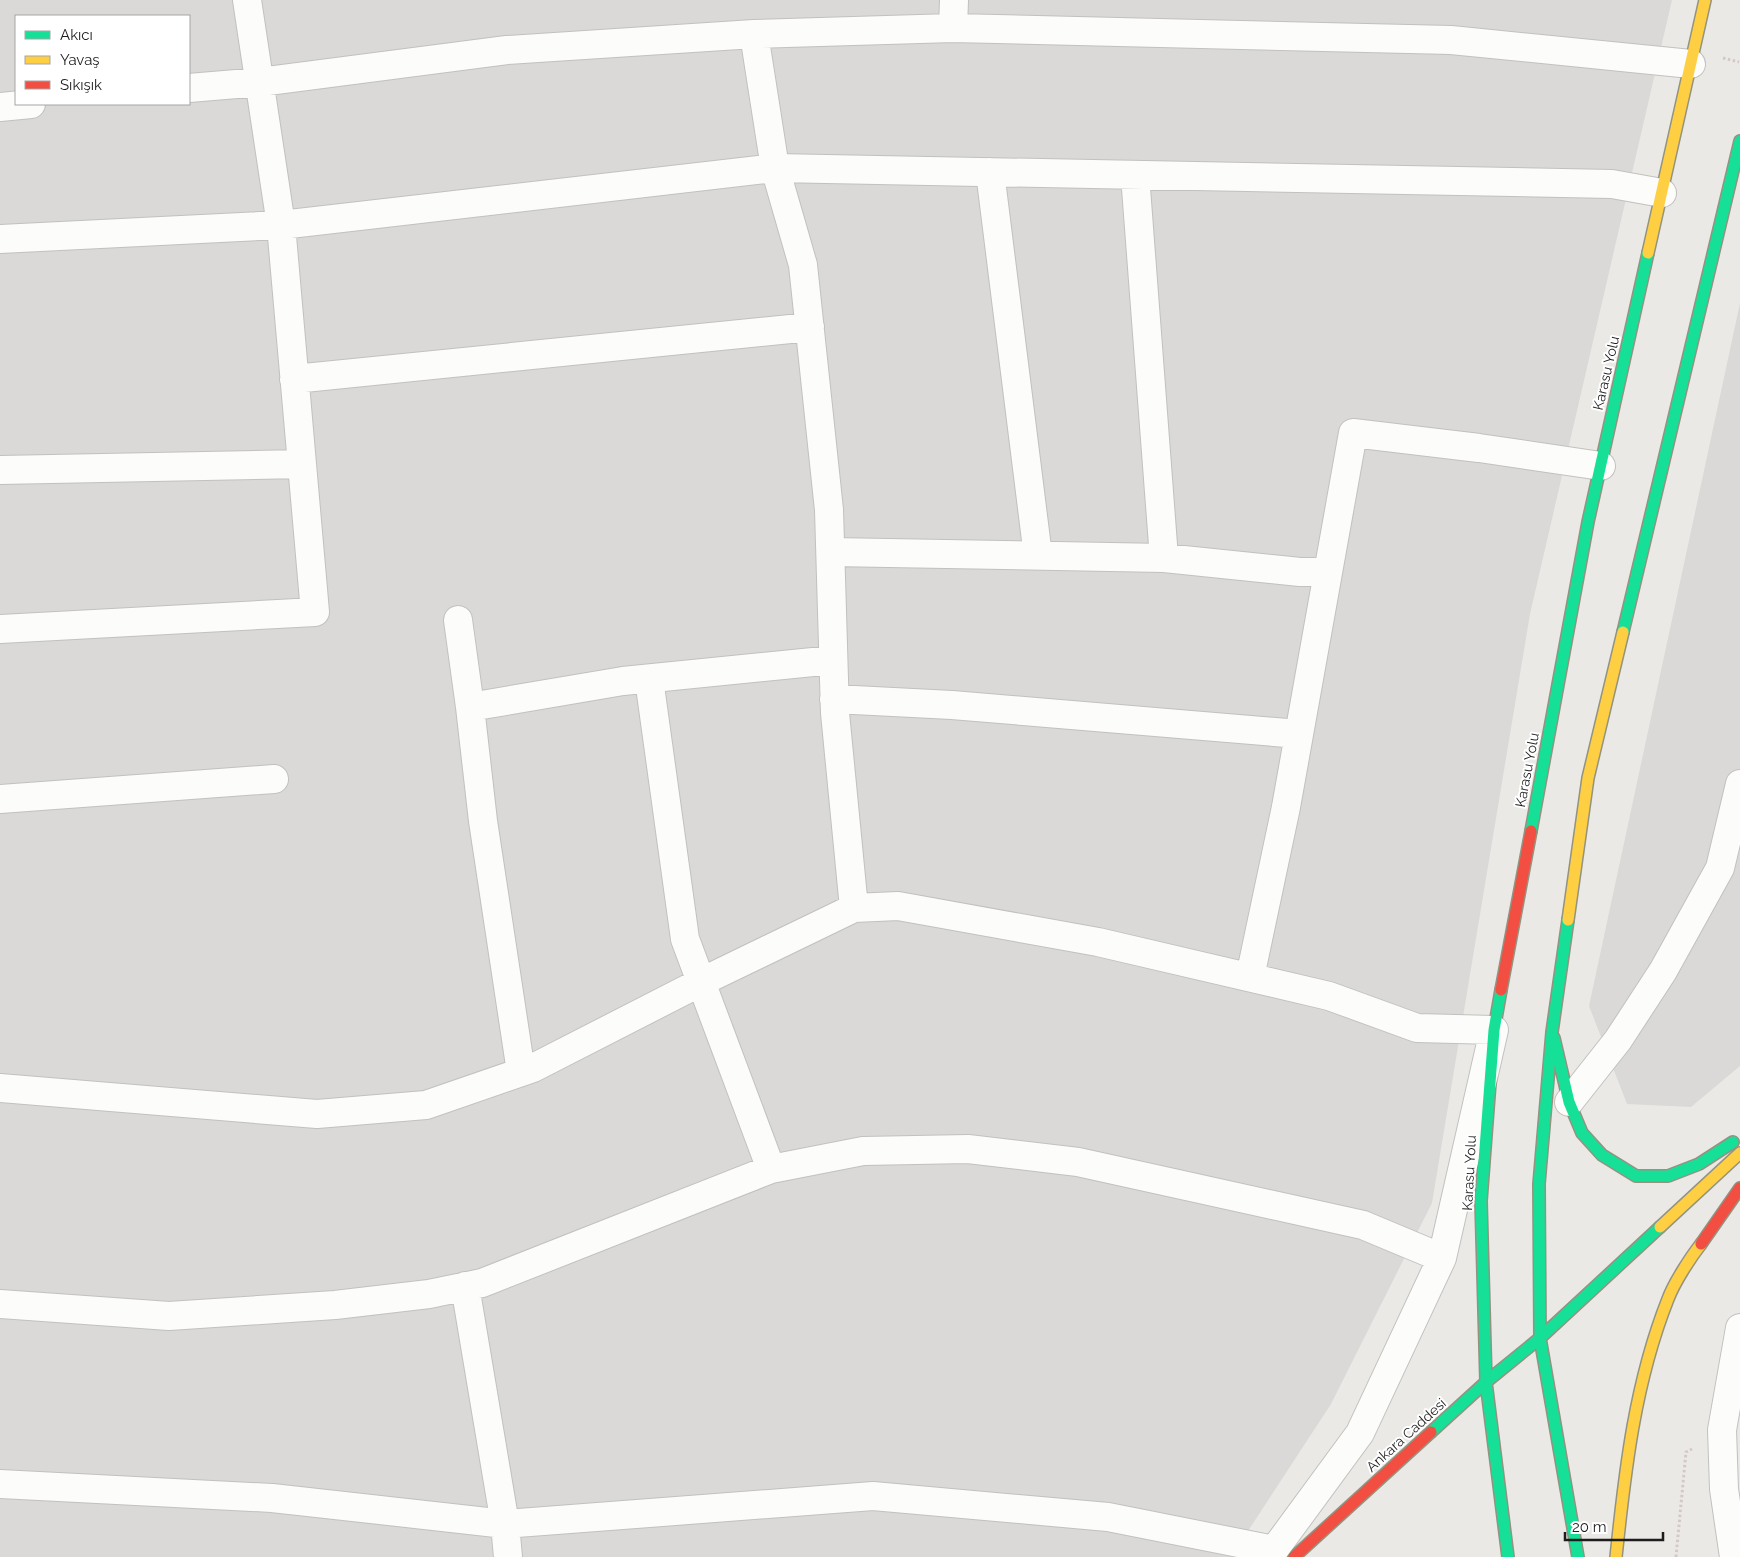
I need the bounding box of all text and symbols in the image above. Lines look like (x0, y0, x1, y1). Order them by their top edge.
legend (15, 15, 190, 105)
text: Akıcı (60, 26, 93, 44)
text: Yavaş (60, 51, 100, 69)
text: Sıkışık (60, 76, 102, 94)
street label: Karasu Yolu (1590, 334, 1622, 412)
street label: Karasu Yolu (1512, 731, 1542, 809)
street label: Karasu Yolu (1459, 1135, 1479, 1211)
street label: Ankara Caddesi (1363, 1395, 1449, 1475)
scale bar (1565, 1510, 1662, 1542)
text: 20 m (1572, 1518, 1607, 1536)

